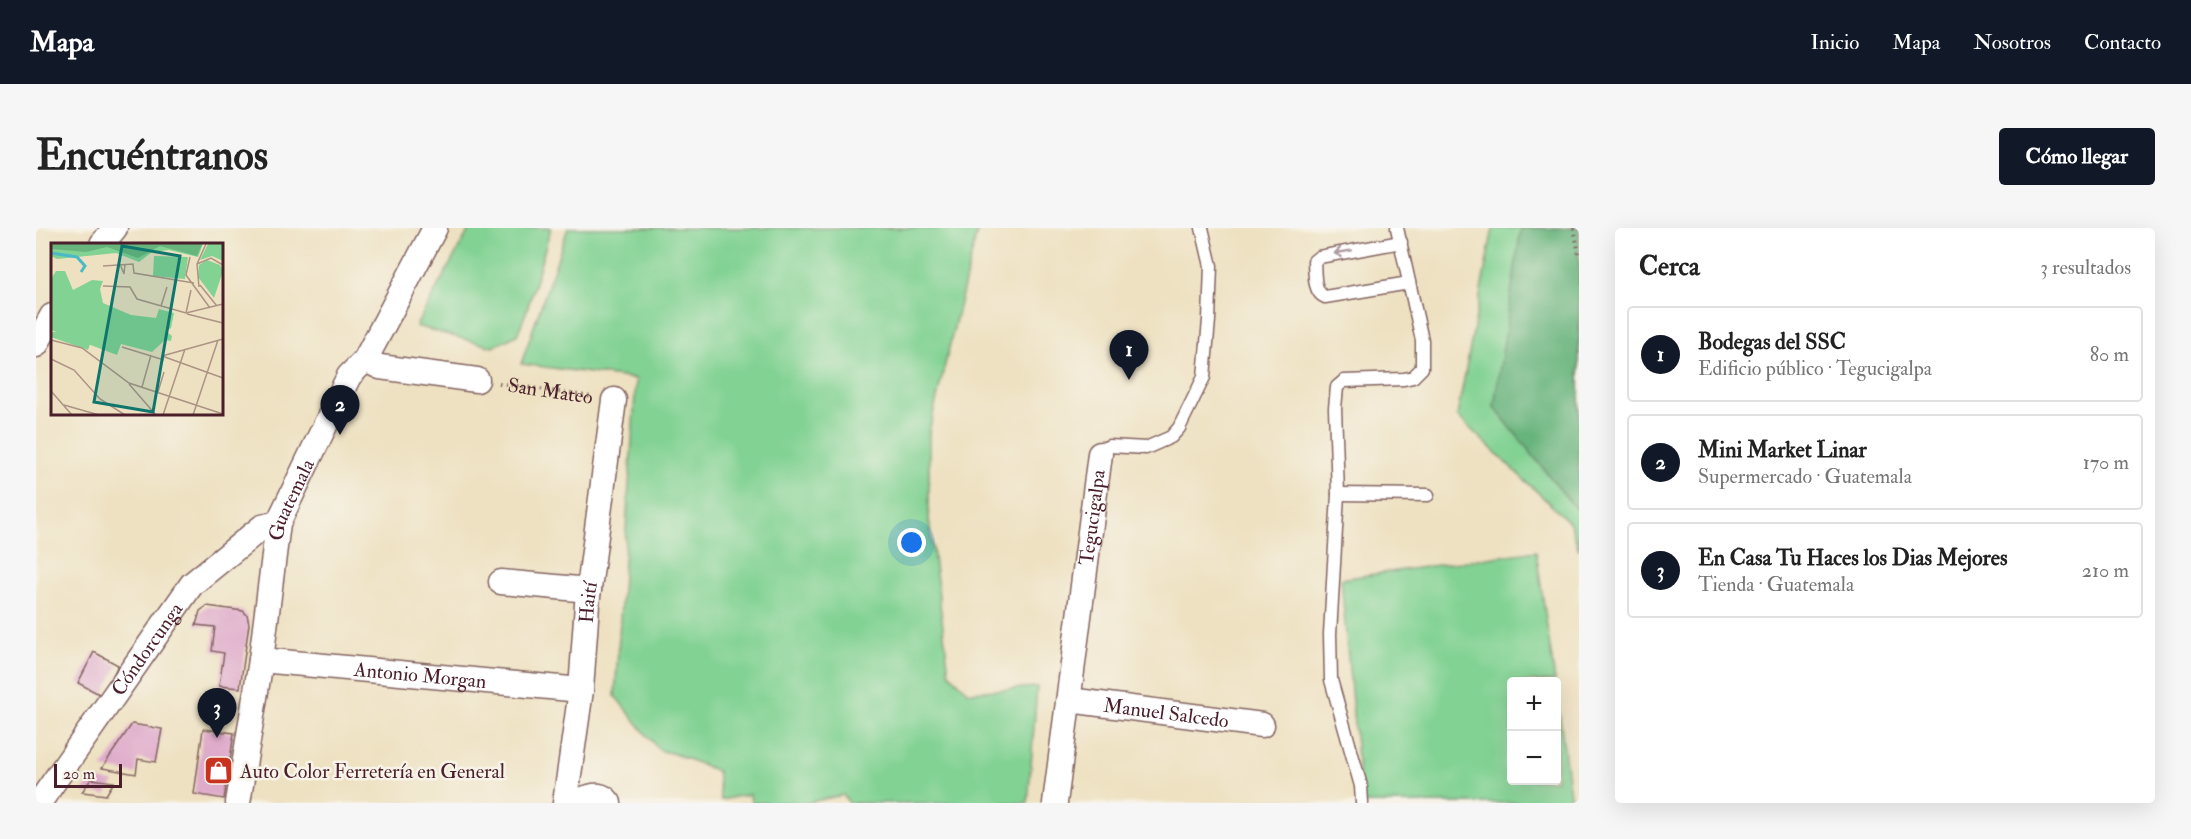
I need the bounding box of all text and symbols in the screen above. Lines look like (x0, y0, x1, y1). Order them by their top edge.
text: Mapa (30, 25, 94, 60)
text: Inicio (1810, 29, 1859, 56)
text: Mapa (1892, 29, 1940, 56)
text: Nosotros (1973, 29, 2051, 56)
text: Contacto (2084, 29, 2161, 56)
button: Cómo llegar (1999, 128, 2155, 185)
text: Encuéntranos (36, 130, 268, 182)
inset map (51, 243, 224, 416)
one-way arrow (1334, 247, 1354, 258)
text: Cerca (1639, 251, 1700, 283)
text: 3 resultados (2040, 255, 2131, 280)
text: Bodegas del SSC (1698, 328, 1846, 356)
pin: 1 (1110, 330, 1148, 380)
text: 1 (1657, 342, 1664, 367)
text: 80 m (2090, 342, 2129, 367)
text: Edificio público · Tegucigalpa (1698, 356, 1932, 381)
street label: San Mateo (506, 372, 595, 410)
pin: 2 (320, 386, 360, 435)
text: Mini Market Linar (1698, 436, 1867, 464)
text: 2 (1655, 450, 1666, 475)
text: 170 m (2083, 450, 2129, 475)
street label: Guatemala (264, 454, 320, 542)
text: Supermercado · Guatemala (1698, 464, 1912, 489)
street label: Tegucigalpa (1074, 467, 1111, 567)
your location (897, 528, 926, 557)
text: En Casa Tu Haces los Dias Mejores (1698, 544, 2007, 572)
text: 3 (1657, 558, 1664, 583)
text: 210 m (2082, 558, 2129, 583)
text: Tienda · Guatemala (1698, 572, 1854, 597)
street label: Haití (574, 578, 603, 624)
street label: Cóndorcunga (106, 597, 189, 701)
street label: Antonio Morgan (352, 657, 488, 694)
map controls (1507, 677, 1561, 785)
button: + (1507, 677, 1561, 731)
pin: 3 (198, 688, 237, 738)
street label: Manuel Salcedo (1102, 693, 1230, 734)
button: − (1507, 731, 1561, 785)
shop icon: Auto Color Ferretería en General (203, 755, 235, 787)
place label: Auto Color Ferretería en General (239, 759, 505, 784)
scale bar (54, 761, 122, 788)
text: 20 m (63, 764, 95, 784)

